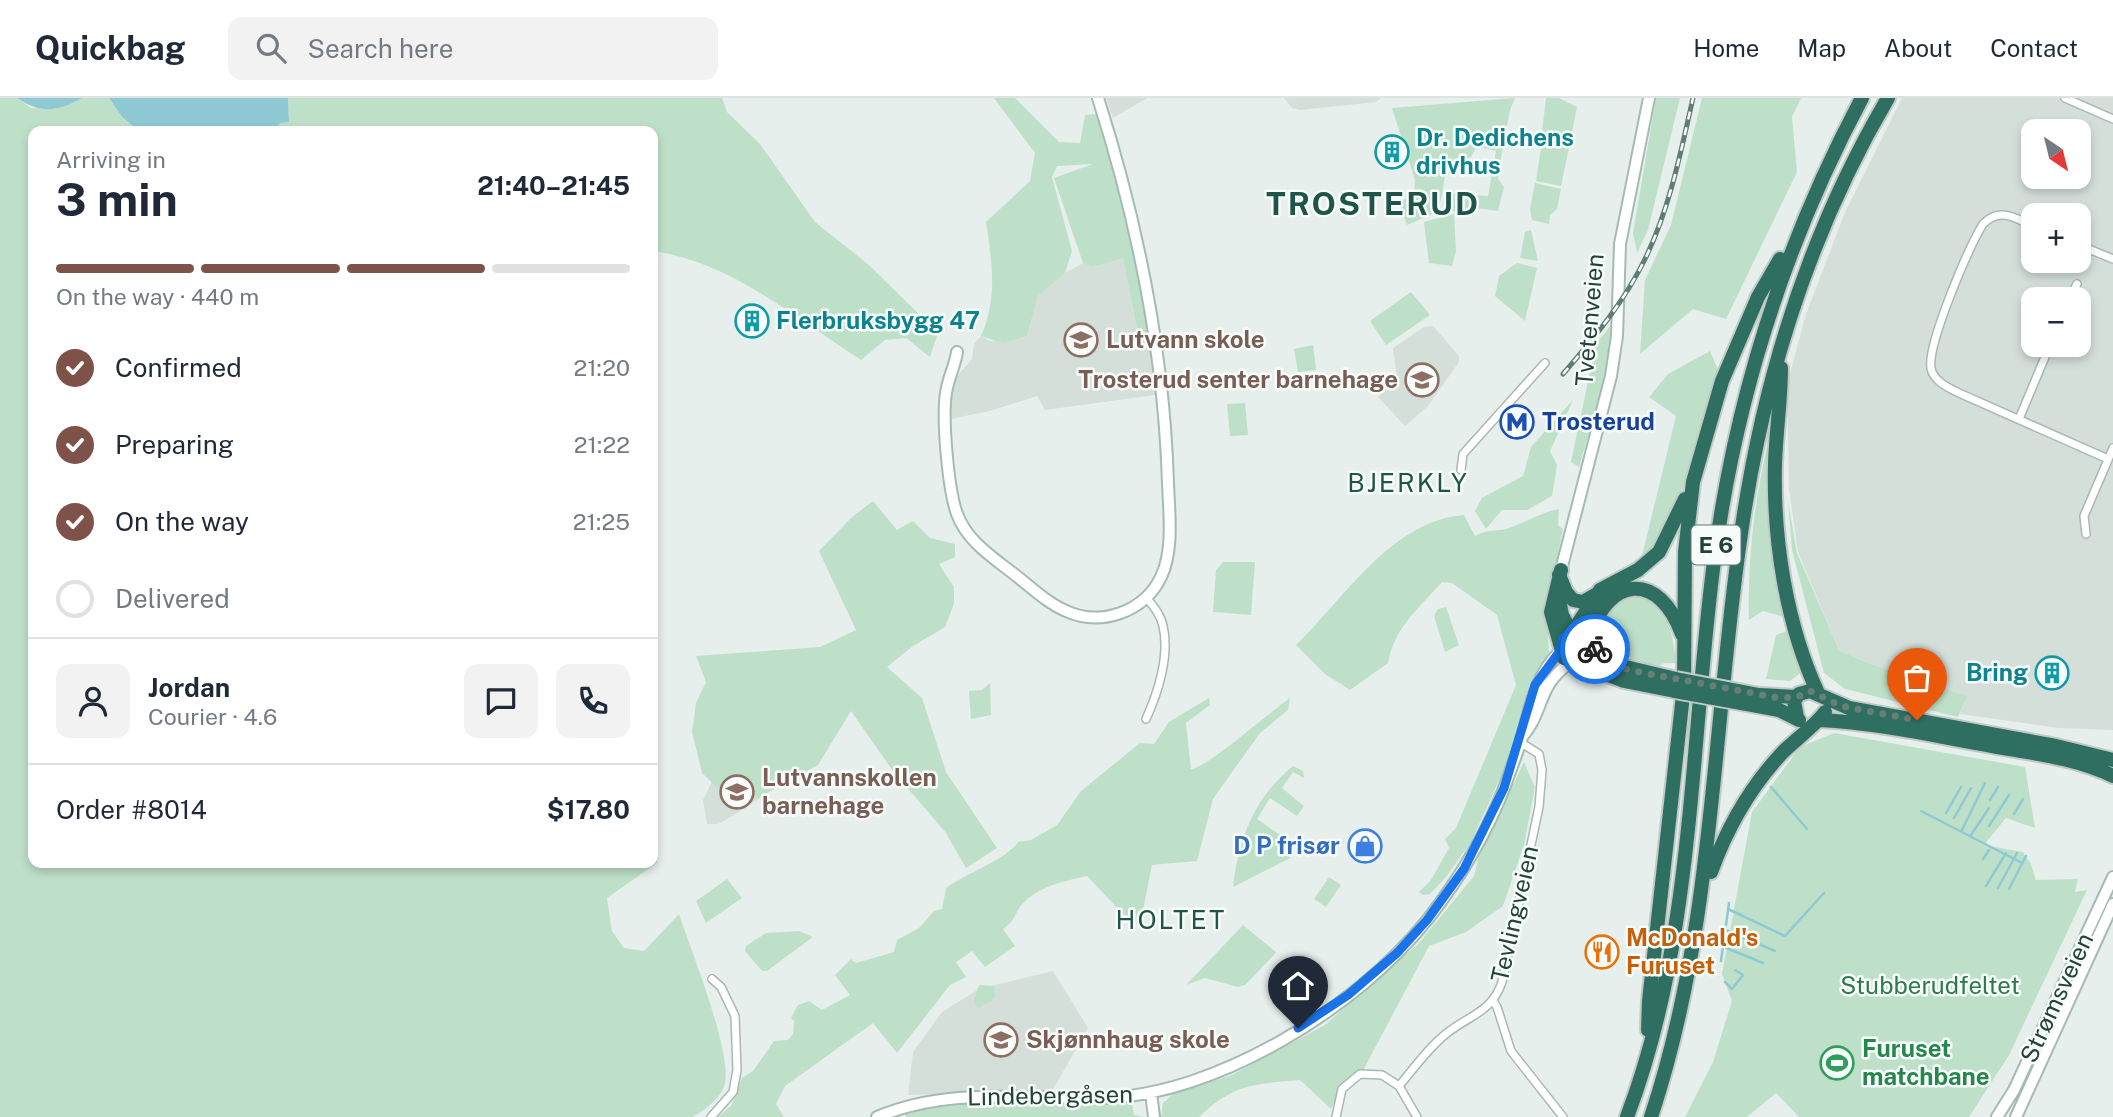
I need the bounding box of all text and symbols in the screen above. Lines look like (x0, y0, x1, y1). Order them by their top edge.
search box (228, 17, 718, 80)
text: Quickbag (35, 29, 186, 67)
icon: search (252, 29, 290, 67)
text: Search here (308, 33, 454, 64)
text: Home (1693, 34, 1759, 62)
text: Map (1797, 34, 1846, 62)
text: About (1884, 34, 1952, 62)
text: Contact (1990, 34, 2078, 62)
north arrow (2021, 119, 2091, 189)
map controls (2021, 119, 2091, 357)
place label: Dr. Dedichens drivhus (1416, 123, 1574, 179)
building icon: Dr. Dedichens drivhus (1373, 133, 1411, 171)
text: Arriving in (56, 146, 166, 173)
text: 21:40–21:45 (477, 170, 630, 201)
text: 3 min (56, 172, 178, 226)
district label: TROSTERUD (1266, 185, 1480, 222)
button: + (2021, 203, 2091, 273)
street label: Tvetenveien (1569, 252, 1609, 387)
text: On the way · 440 m (56, 283, 259, 310)
button: − (2021, 287, 2091, 357)
building icon: Flerbruksbygg 47 (733, 302, 771, 340)
place label: Flerbruksbygg 47 (776, 306, 980, 334)
school or university icon: Lutvann skole (1062, 321, 1100, 359)
place label: Lutvann skole (1106, 325, 1265, 353)
icon: check (56, 349, 94, 387)
text: Confirmed (115, 352, 242, 383)
text: 21:20 (574, 354, 630, 381)
school or university icon: Trosterud senter barnehage (1403, 361, 1441, 399)
place label: Trosterud senter barnehage (1078, 365, 1398, 393)
metro station icon: Trosterud (1498, 403, 1536, 441)
place label: Trosterud (1542, 407, 1655, 435)
icon: check (56, 426, 94, 464)
text: Preparing (115, 429, 234, 460)
text: 21:22 (574, 431, 630, 458)
district label: BJERKLY (1347, 467, 1469, 498)
icon: check (56, 503, 94, 541)
text: On the way (115, 506, 249, 537)
text: 21:25 (573, 508, 630, 535)
road number: E 6 (1692, 526, 1740, 564)
text: Delivered (115, 583, 230, 614)
courier (1560, 614, 1630, 684)
icon: bike (1576, 630, 1614, 668)
pin (1887, 648, 1947, 720)
building icon: Bring (2033, 654, 2071, 692)
place label: Bring (1966, 658, 2028, 686)
icon: bag (1898, 659, 1936, 697)
button: person (56, 664, 130, 738)
button: chat (464, 664, 538, 738)
button: phone (556, 664, 630, 738)
text: Jordan (148, 672, 230, 703)
text: Courier · 4.6 (148, 703, 277, 730)
place label: Lutvannskollen barnehage (762, 763, 937, 819)
school or university icon: Lutvannskollen barnehage (718, 773, 756, 811)
text: Order #8014 (56, 794, 207, 825)
text: $17.80 (547, 794, 630, 825)
shop icon: D P frisør (1346, 827, 1384, 865)
place label: D P frisør (1233, 831, 1340, 859)
street label: Tevlingveien (1485, 843, 1543, 985)
district label: HOLTET (1115, 904, 1227, 935)
place label: McDonald's Furuset (1626, 923, 1758, 979)
street label: Strømsveien (2014, 928, 2098, 1067)
restaurant icon: McDonald's Furuset (1583, 933, 1621, 971)
pin (1268, 956, 1328, 1028)
icon: home (1279, 967, 1317, 1005)
park label: Stubberudfeltet (1840, 971, 2020, 999)
school or university icon: Skjønnhaug skole (982, 1021, 1020, 1059)
place label: Skjønnhaug skole (1026, 1025, 1230, 1053)
place label: Furuset matchbane (1862, 1034, 1990, 1090)
sports icon: Furuset matchbane (1818, 1044, 1856, 1082)
street label: Lindebergåsen (967, 1080, 1133, 1110)

